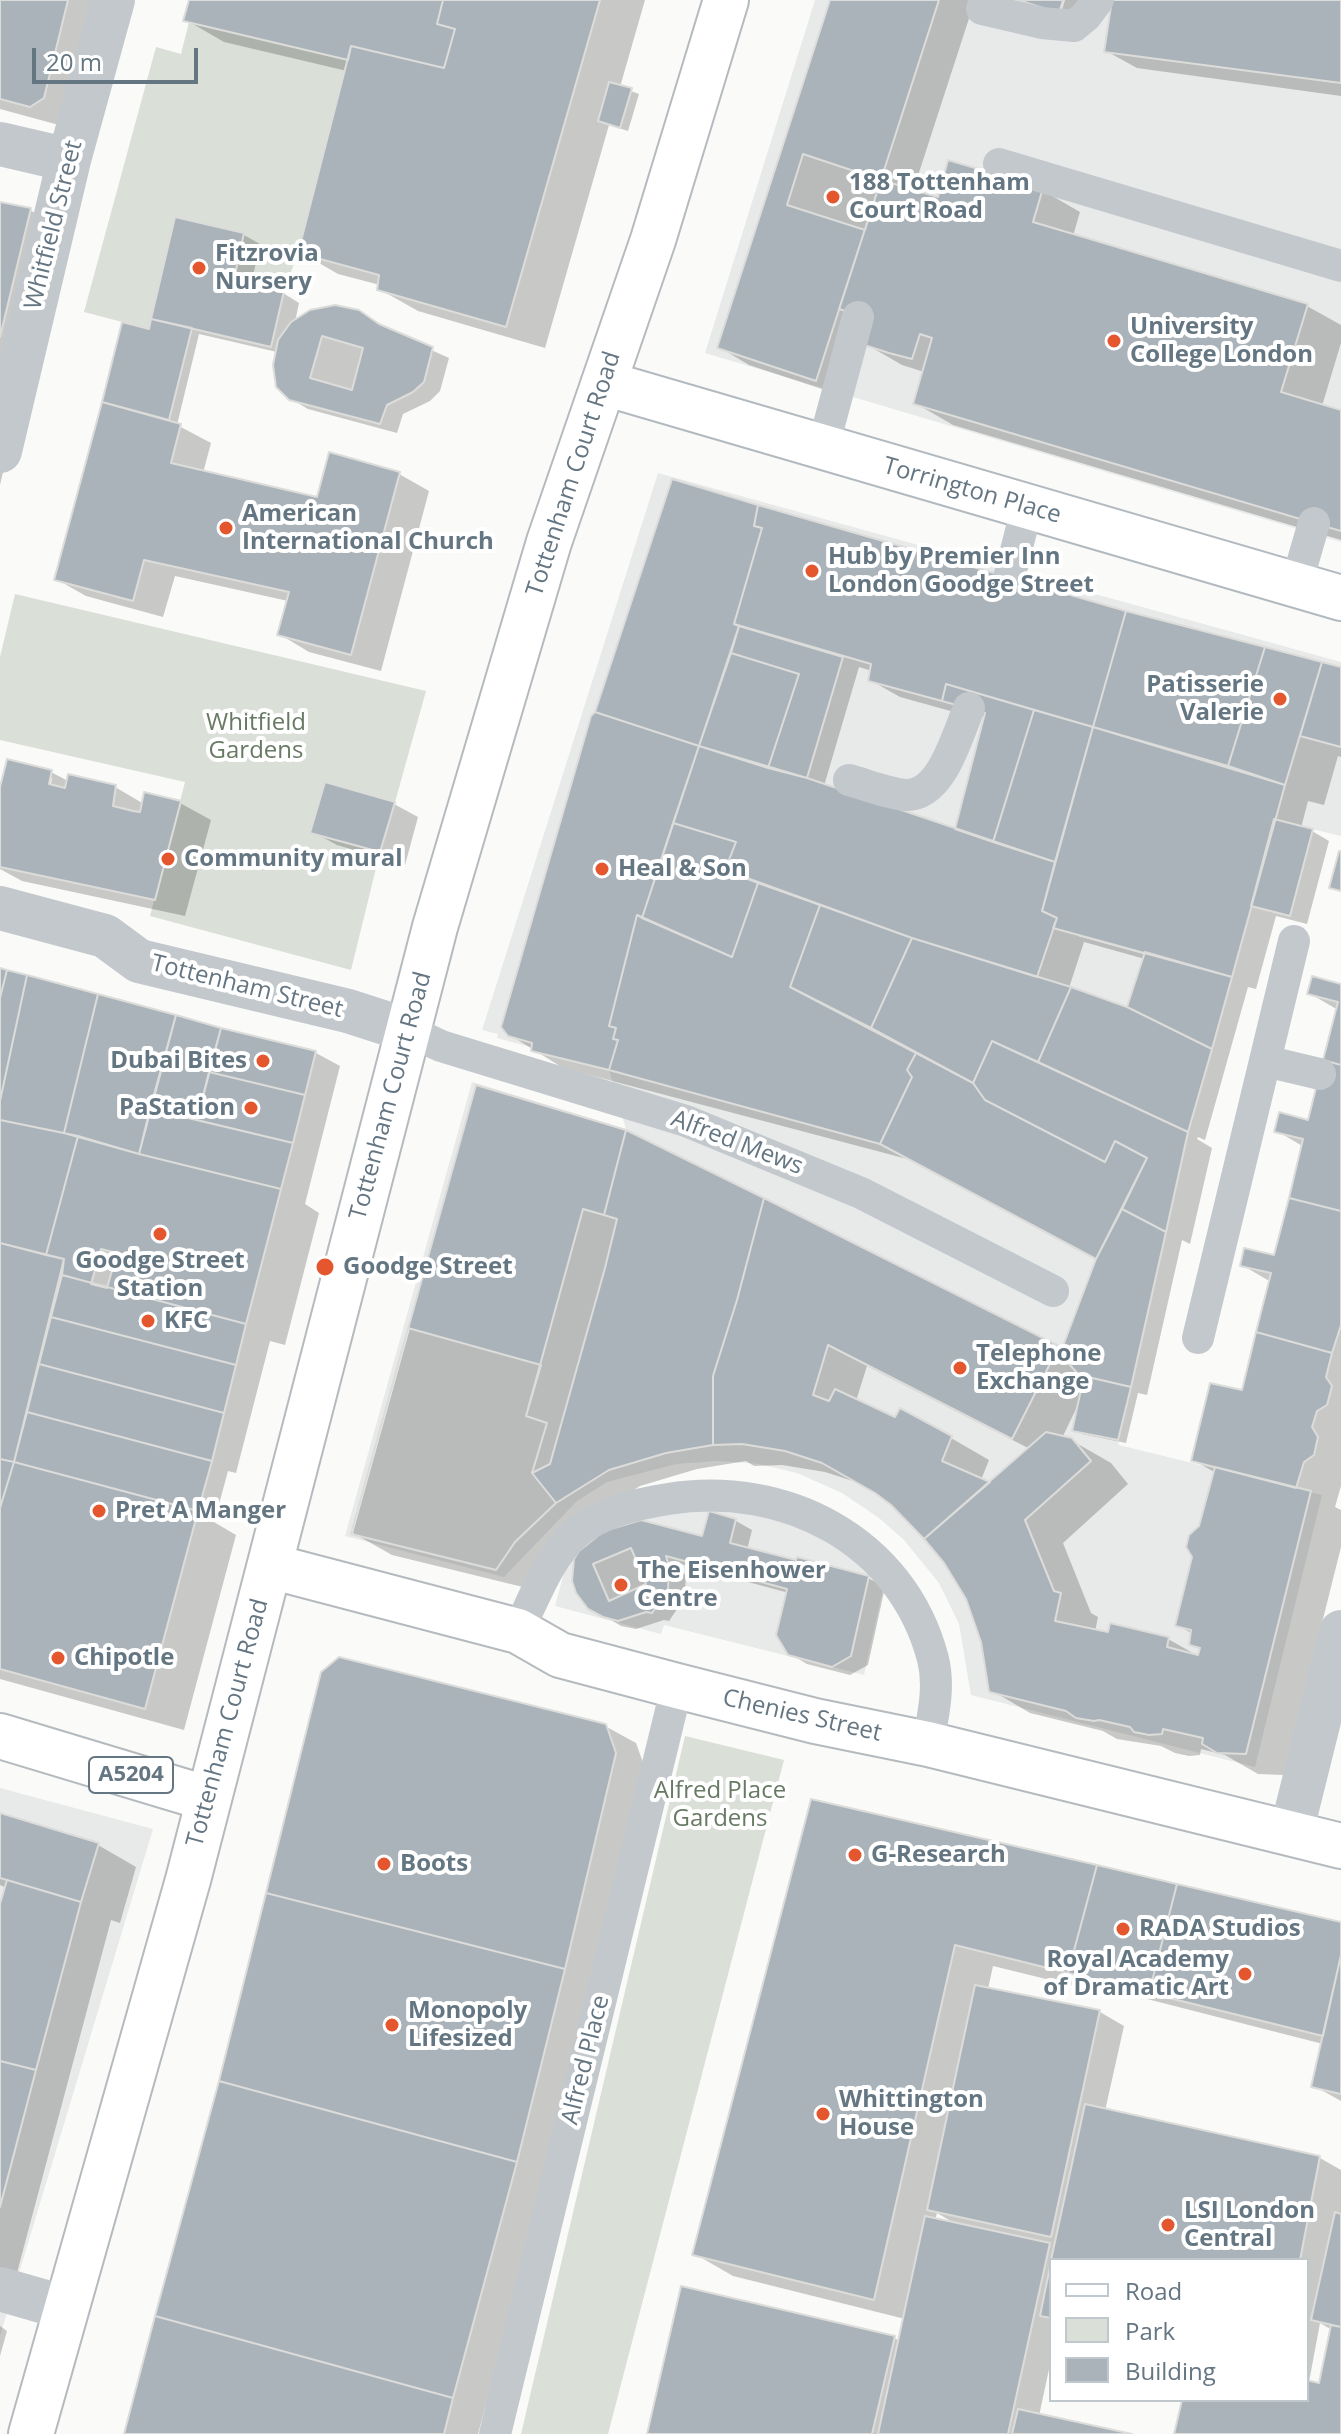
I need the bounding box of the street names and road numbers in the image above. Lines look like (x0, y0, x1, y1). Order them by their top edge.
street label: Whitfield Street (19, 138, 89, 312)
street label: Tottenham Court Road (521, 348, 627, 600)
street label: Torrington Place (880, 452, 1064, 530)
street label: Tottenham Street (148, 949, 346, 1025)
street label: Tottenham Court Road (344, 969, 438, 1223)
street label: Alfred Mews (667, 1105, 807, 1181)
street label: Tottenham Court Road (181, 1596, 275, 1850)
street label: Chenies Street (720, 1684, 884, 1748)
road number: A5204 (89, 1757, 173, 1793)
street label: Alfred Place (556, 1992, 616, 2128)

